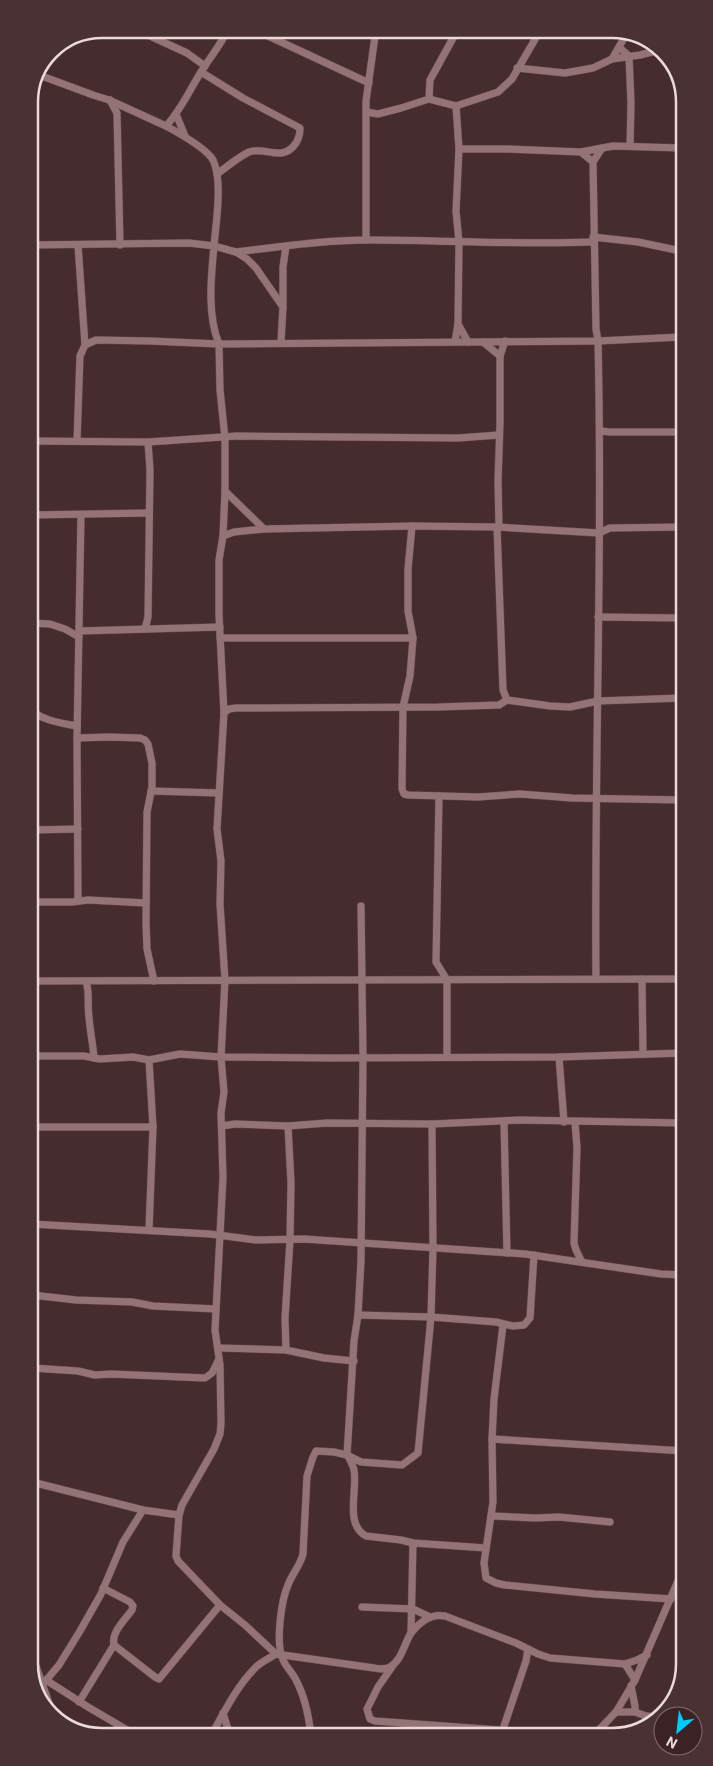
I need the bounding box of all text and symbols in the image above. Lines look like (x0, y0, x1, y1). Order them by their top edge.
north arrow (653, 1706, 703, 1756)
text: N (664, 1733, 680, 1752)

